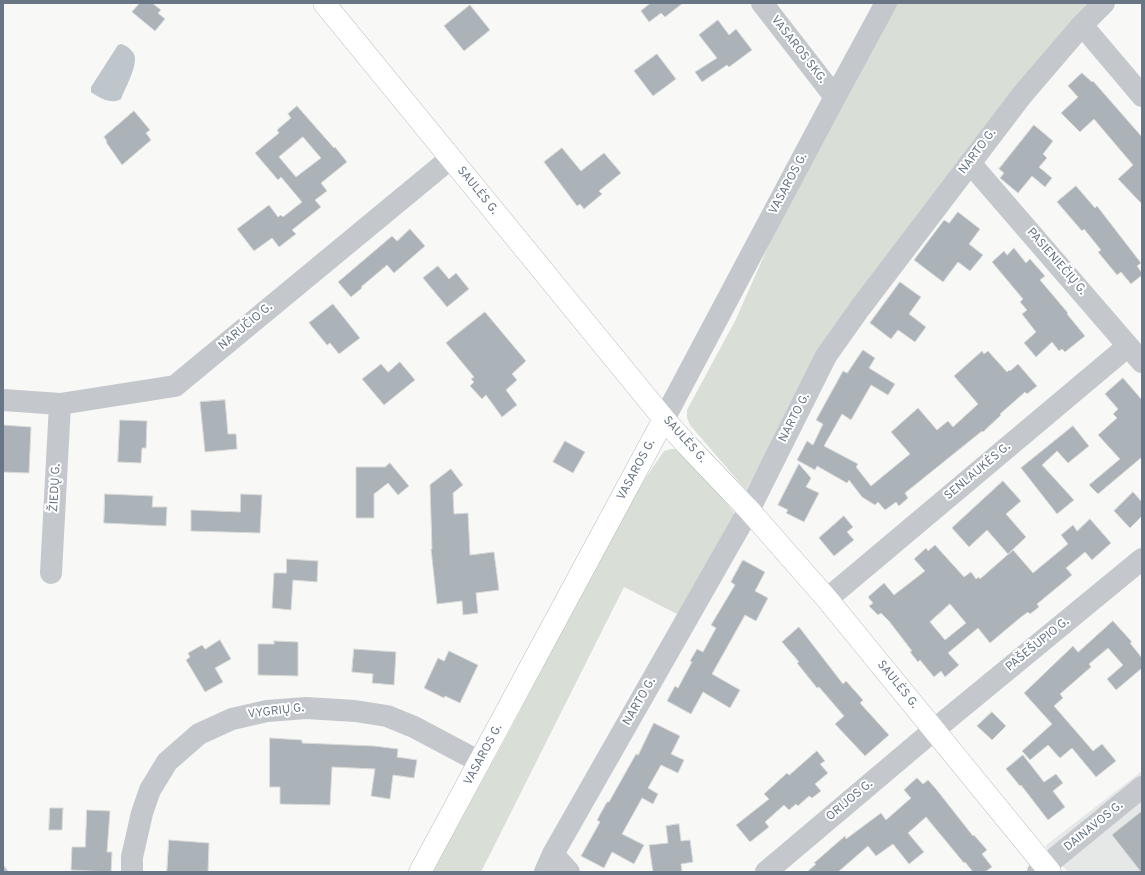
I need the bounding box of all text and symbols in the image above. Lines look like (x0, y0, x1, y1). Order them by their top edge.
street label: VASAROS SKG. (767, 13, 829, 87)
street label: NARTO G. (956, 127, 1000, 177)
street label: VASAROS G. (767, 151, 811, 217)
street label: SAULĖS G. (453, 164, 501, 218)
street label: PASIENIEČIŲ G. (1023, 226, 1089, 298)
street label: NARUČIO G. (216, 300, 276, 354)
street label: NARTO G. (777, 391, 813, 445)
street label: SAULĖS G. (659, 414, 709, 466)
street label: VASAROS G. (615, 437, 659, 503)
street label: SENLAUKĖS G. (942, 440, 1014, 504)
street label: ŽIEDŲ G. (48, 463, 64, 513)
street label: PAŠEŠUPIO G. (1003, 615, 1073, 675)
street label: SAULĖS G. (873, 658, 921, 712)
street label: NARTO G. (621, 675, 659, 729)
street label: VYGRIŲ G. (247, 701, 305, 723)
street label: VASAROS G. (462, 722, 506, 788)
street label: ORIJOS G. (824, 777, 876, 825)
street label: DAINAVOS G. (1062, 799, 1126, 855)

